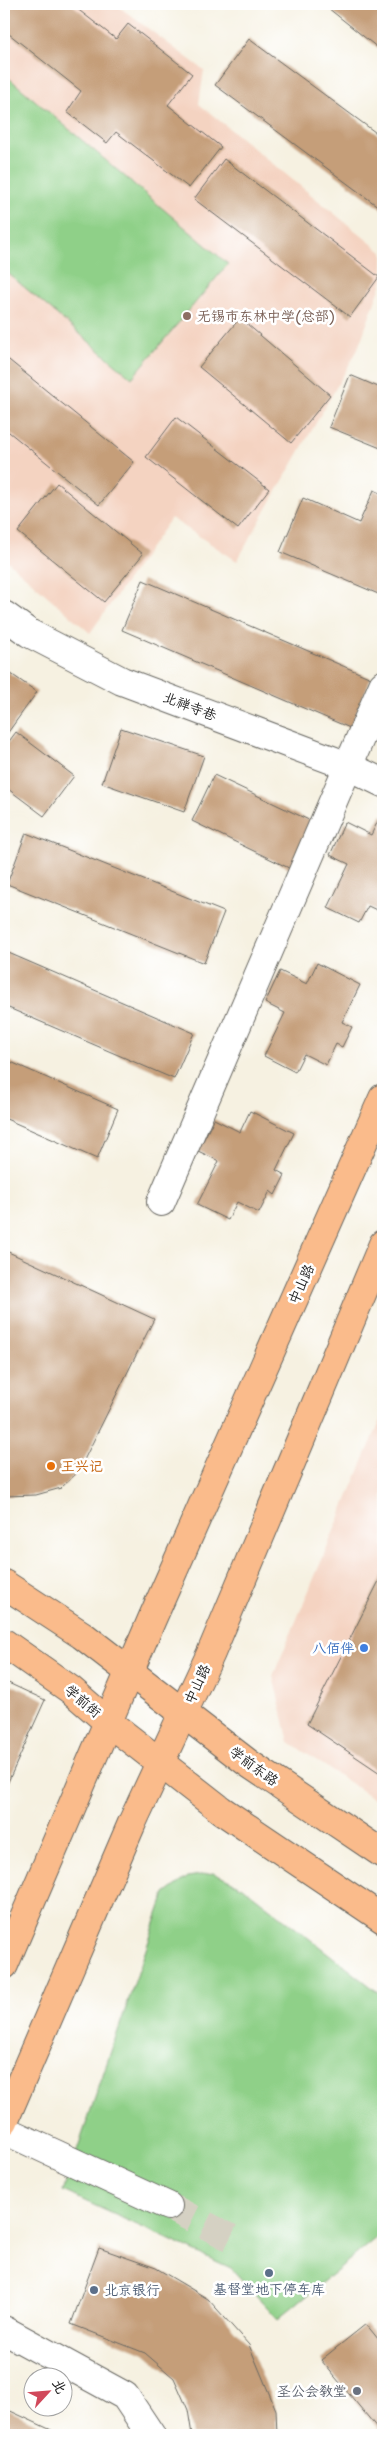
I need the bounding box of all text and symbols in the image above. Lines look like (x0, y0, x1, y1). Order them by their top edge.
place label: 无锡市东林中学(总部) (197, 307, 335, 325)
marker: 无锡市东林中学(总部) (181, 310, 193, 322)
street label: 北禅寺巷 (161, 688, 220, 725)
street label: 中山路 (284, 1261, 318, 1307)
place label: 王兴记 (61, 1457, 103, 1475)
marker: 王兴记 (45, 1460, 57, 1472)
place label: 八佰伴 (312, 1639, 355, 1657)
marker: 八佰伴 (358, 1642, 370, 1654)
street label: 中山路 (180, 1661, 214, 1707)
street label: 学前街 (61, 1681, 105, 1721)
street label: 学前东路 (226, 1742, 282, 1790)
marker: 基督堂地下停车库 (263, 2267, 275, 2279)
place label: 基督堂地下停车库 (213, 2280, 325, 2298)
place label: 北京银行 (104, 2281, 160, 2299)
marker: 北京银行 (88, 2284, 100, 2296)
north arrow (22, 2366, 72, 2416)
text: 北 (49, 2376, 71, 2397)
place label: 圣公会教堂 (277, 2382, 347, 2400)
marker: 圣公会教堂 (351, 2385, 363, 2397)

